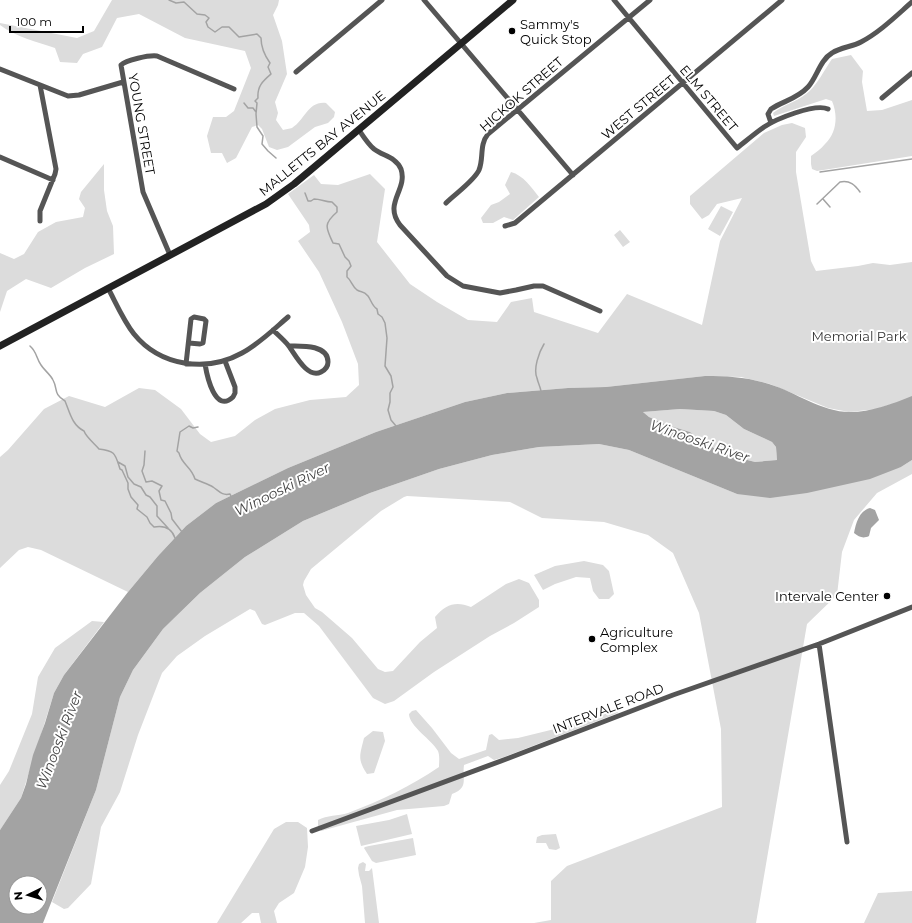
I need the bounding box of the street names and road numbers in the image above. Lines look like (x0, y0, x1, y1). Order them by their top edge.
street label: HICKOK STREET (476, 53, 566, 135)
street label: ELM STREET (677, 62, 742, 135)
street label: WEST STREET (598, 71, 679, 142)
street label: YOUNG STREET (125, 72, 159, 176)
street label: MALLETTS BAY AVENUE (256, 87, 388, 199)
street label: INTERVALE ROAD (550, 679, 666, 737)

